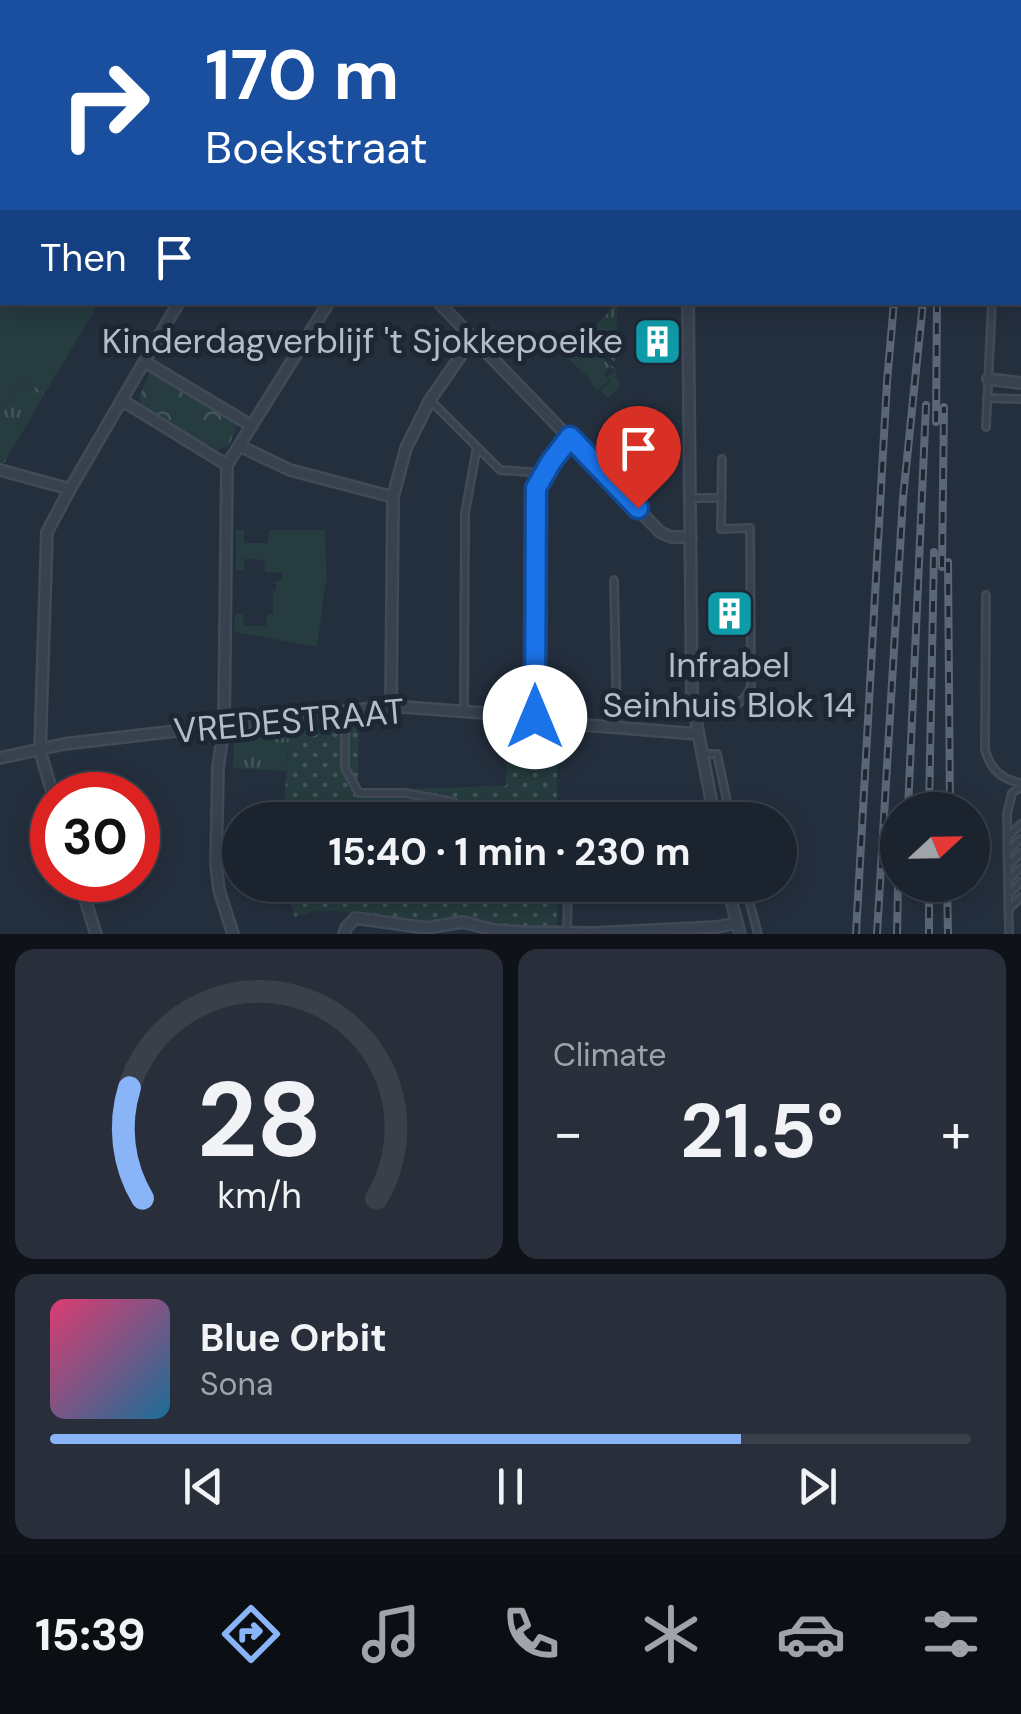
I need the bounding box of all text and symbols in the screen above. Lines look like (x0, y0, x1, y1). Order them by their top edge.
text: 170 m (205, 30, 399, 121)
icon: right (40, 40, 170, 170)
text: Boekstraat (205, 118, 428, 177)
icon: arrive (147, 230, 202, 285)
text: Then (40, 233, 127, 283)
building icon: Kinderdagverblijf 't Sjokkepoeike (632, 315, 684, 367)
place label: Kinderdagverblijf 't Sjokkepoeike (102, 318, 623, 364)
pin (596, 406, 681, 509)
icon: arrive (611, 421, 666, 476)
building icon: Infrabel Seinhuis Blok 14 (703, 587, 755, 639)
place label: Infrabel Seinhuis Blok 14 (603, 642, 855, 728)
position arrow (483, 665, 587, 769)
street label: VREDESTRAAT (172, 688, 406, 754)
speed limit sign: 30 (30, 772, 160, 902)
north arrow (880, 792, 990, 902)
map controls (880, 792, 990, 902)
text: 15:40 · 1 min · 230 m (328, 827, 691, 877)
text: Climate (553, 1034, 667, 1076)
text: 28 (196, 1053, 322, 1188)
text: 21.5° (680, 1083, 844, 1180)
text: − (553, 1097, 583, 1169)
text: + (941, 1097, 971, 1169)
text: km/h (217, 1173, 301, 1219)
text: Blue Orbit (200, 1313, 387, 1363)
text: Sona (200, 1363, 273, 1405)
icon: previous (176, 1459, 231, 1514)
icon: pause (483, 1459, 538, 1514)
icon: next (790, 1459, 845, 1514)
icon: directions (216, 1599, 286, 1669)
icon: music (356, 1599, 426, 1669)
icon: phone (496, 1599, 566, 1669)
icon: climate (636, 1599, 706, 1669)
icon: car (776, 1599, 846, 1669)
icon: filters (916, 1599, 986, 1669)
text: 15:39 (35, 1605, 145, 1664)

